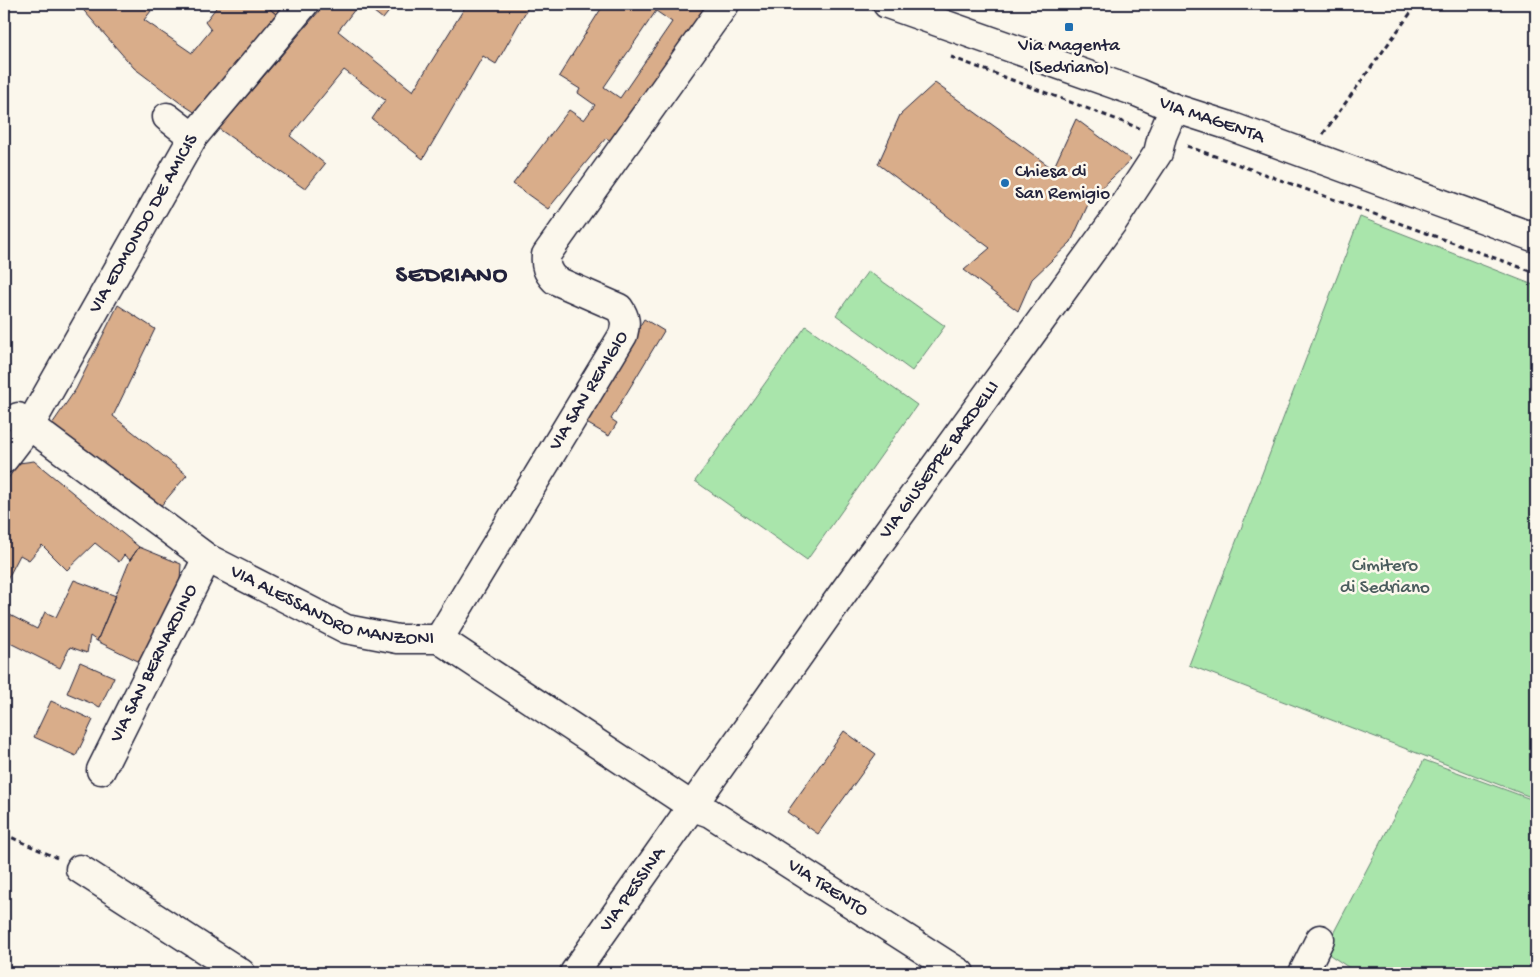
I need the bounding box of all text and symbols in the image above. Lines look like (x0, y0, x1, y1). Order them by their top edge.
marker: Via Magenta (Sedriano) (1063, 21, 1075, 33)
place label: Via Magenta (Sedriano) (1017, 35, 1121, 80)
street label: VIA MAGENTA (1154, 91, 1269, 150)
street label: VIA EDMONDO DE AMICIS (84, 130, 204, 318)
place label: Chiesa di San Remigio (1015, 161, 1110, 206)
marker: Chiesa di San Remigio (999, 177, 1011, 189)
district label: SEDRIANO (396, 262, 508, 291)
street label: VIA SAN REMIGIO (544, 327, 634, 456)
street label: VIA GIUSEPPE BARDELLI (874, 376, 1005, 544)
park label: Cimitero di Sedriano (1340, 555, 1430, 600)
street label: VIA ALESSANDRO MANZONI (225, 560, 434, 651)
street label: VIA SAN BERNARDINO (105, 580, 204, 747)
street label: VIA PESSINA (594, 841, 672, 938)
street label: VIA TRENTO (782, 853, 873, 923)

